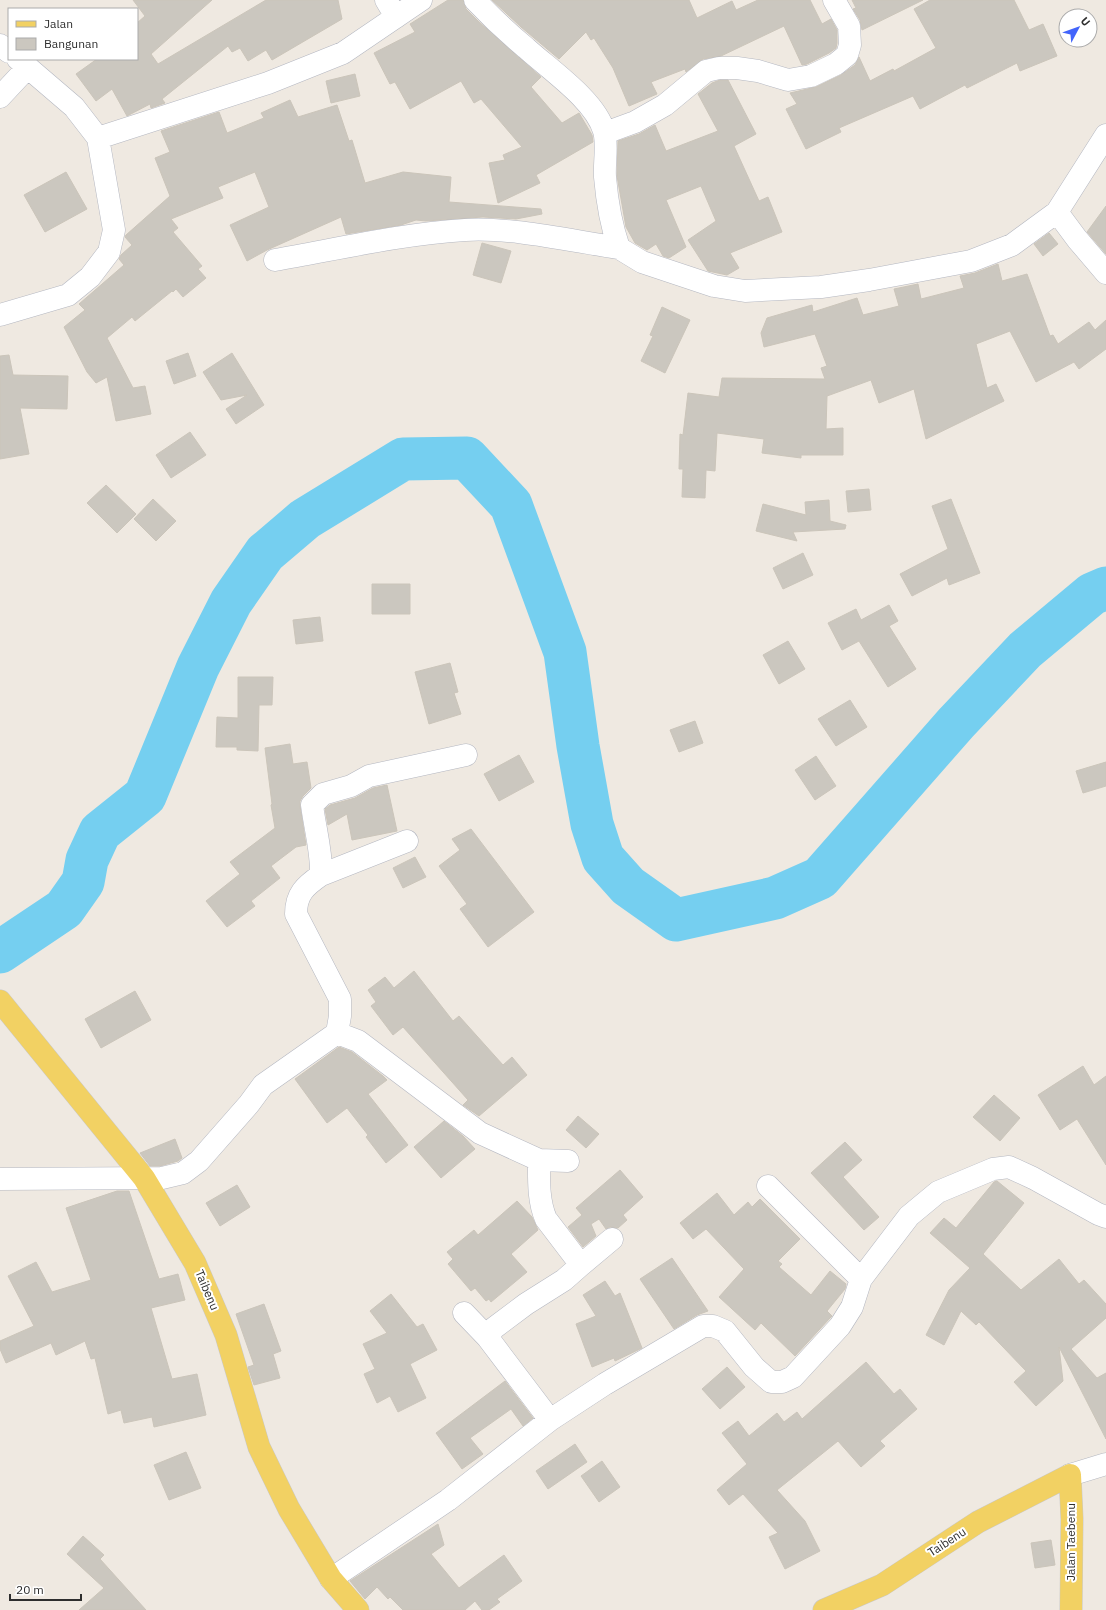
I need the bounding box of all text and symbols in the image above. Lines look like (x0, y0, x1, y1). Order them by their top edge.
legend (8, 8, 138, 60)
north arrow (1058, 8, 1098, 48)
text: U (1078, 14, 1093, 29)
text: Jalan (44, 16, 73, 31)
text: Bangunan (44, 36, 98, 51)
street label: Taibenu (192, 1267, 223, 1312)
street label: Jalan Taebenu (1063, 1503, 1078, 1581)
street label: Taibenu (925, 1524, 969, 1559)
scale bar (10, 1576, 81, 1602)
text: 20 m (16, 1582, 44, 1597)

